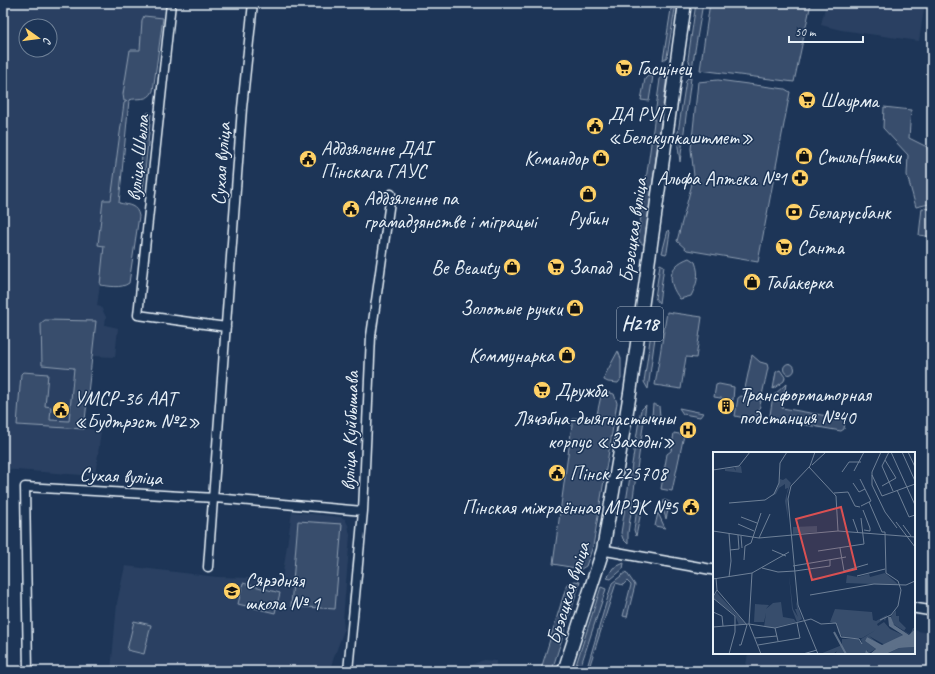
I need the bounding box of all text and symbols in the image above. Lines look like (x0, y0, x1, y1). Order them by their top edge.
north arrow (18, 18, 58, 58)
scale bar (789, 18, 863, 44)
text: 50 m (795, 24, 817, 40)
text: С (40, 36, 55, 46)
place label: Гасцінец (637, 56, 693, 81)
supermarket icon: Гасцінец (614, 58, 634, 78)
place label: Шаурма (820, 88, 880, 113)
supermarket icon: Шаурма (797, 90, 817, 110)
place label: ДА РУП «Белскупкаштмет» (608, 102, 753, 150)
street label: вуліца Шыла (121, 112, 155, 202)
public building icon: ДА РУП «Белскупкаштмет» (585, 116, 605, 136)
street label: Сухая вуліца (206, 121, 236, 206)
place label: Аддзяленне ДАІ Пінскага ГАУС (321, 136, 436, 184)
place label: СтильНяшки (817, 144, 902, 169)
place label: Командор (524, 146, 589, 171)
shop icon: СтильНяшки (794, 146, 814, 166)
shop icon: Командор (591, 148, 611, 168)
public building icon: Аддзяленне ДАІ Пінскага ГАУС (298, 149, 318, 169)
place label: Альфа Аптека №1 (657, 166, 788, 191)
pharmacy icon: Альфа Аптека №1 (790, 168, 810, 188)
street label: Брэсцкая вуліца (613, 175, 653, 284)
shop icon: Рубин (578, 184, 598, 204)
place label: Аддзяленне па грамадзянстве і міграцыі (364, 186, 539, 234)
public building icon: Аддзяленне па грамадзянстве і міграцыі (341, 199, 361, 219)
place label: Беларусбанк (807, 200, 892, 225)
bank icon: Беларусбанк (784, 202, 804, 222)
place label: Рубин (568, 206, 610, 231)
place label: Санта (797, 235, 846, 260)
supermarket icon: Санта (774, 237, 794, 257)
place label: Be Beauty (431, 255, 500, 280)
place label: Запад (569, 255, 612, 280)
shop icon: Be Beauty (502, 257, 522, 277)
supermarket icon: Запад (546, 257, 566, 277)
place label: Табакерка (765, 270, 834, 295)
shop icon: Табакерка (742, 272, 762, 292)
place label: Золотые ручки (460, 296, 564, 321)
shop icon: Золотые ручки (565, 298, 585, 318)
road number: Н218 (617, 307, 663, 341)
place label: Коммунарка (469, 343, 555, 368)
shop icon: Коммунарка (557, 345, 577, 365)
street label: вуліца Куйбышава (335, 369, 365, 491)
place label: Дружба (555, 378, 609, 403)
supermarket icon: Дружба (532, 380, 552, 400)
place label: Трансформаторная подстанция №40 (739, 382, 873, 430)
place label: УМСР-36 ААТ «Будтрэст №2» (74, 386, 200, 434)
building icon: Трансформаторная подстанция №40 (716, 396, 736, 416)
public building icon: УМСР-36 ААТ «Будтрэст №2» (51, 400, 71, 420)
place label: Лячэбна-дыягнастычны корпус «Заходні» (514, 406, 676, 454)
hospital icon: Лячэбна-дыягнастычны корпус «Заходні» (678, 420, 698, 440)
inset map (713, 452, 915, 654)
street label: Сухая вуліца (79, 461, 164, 491)
place label: Пінск 225708 (570, 461, 669, 486)
public building icon: Пінск 225708 (547, 463, 567, 483)
place label: Пінская міжраённая МРЭК №5 (462, 495, 679, 520)
public building icon: Пінская міжраённая МРЭК №5 (681, 497, 701, 517)
street label: Брэсцкая вуліца (541, 538, 596, 647)
place label: Сярэдняя школа № 1 (245, 568, 321, 616)
school or university icon: Сярэдняя школа № 1 (222, 581, 242, 601)

